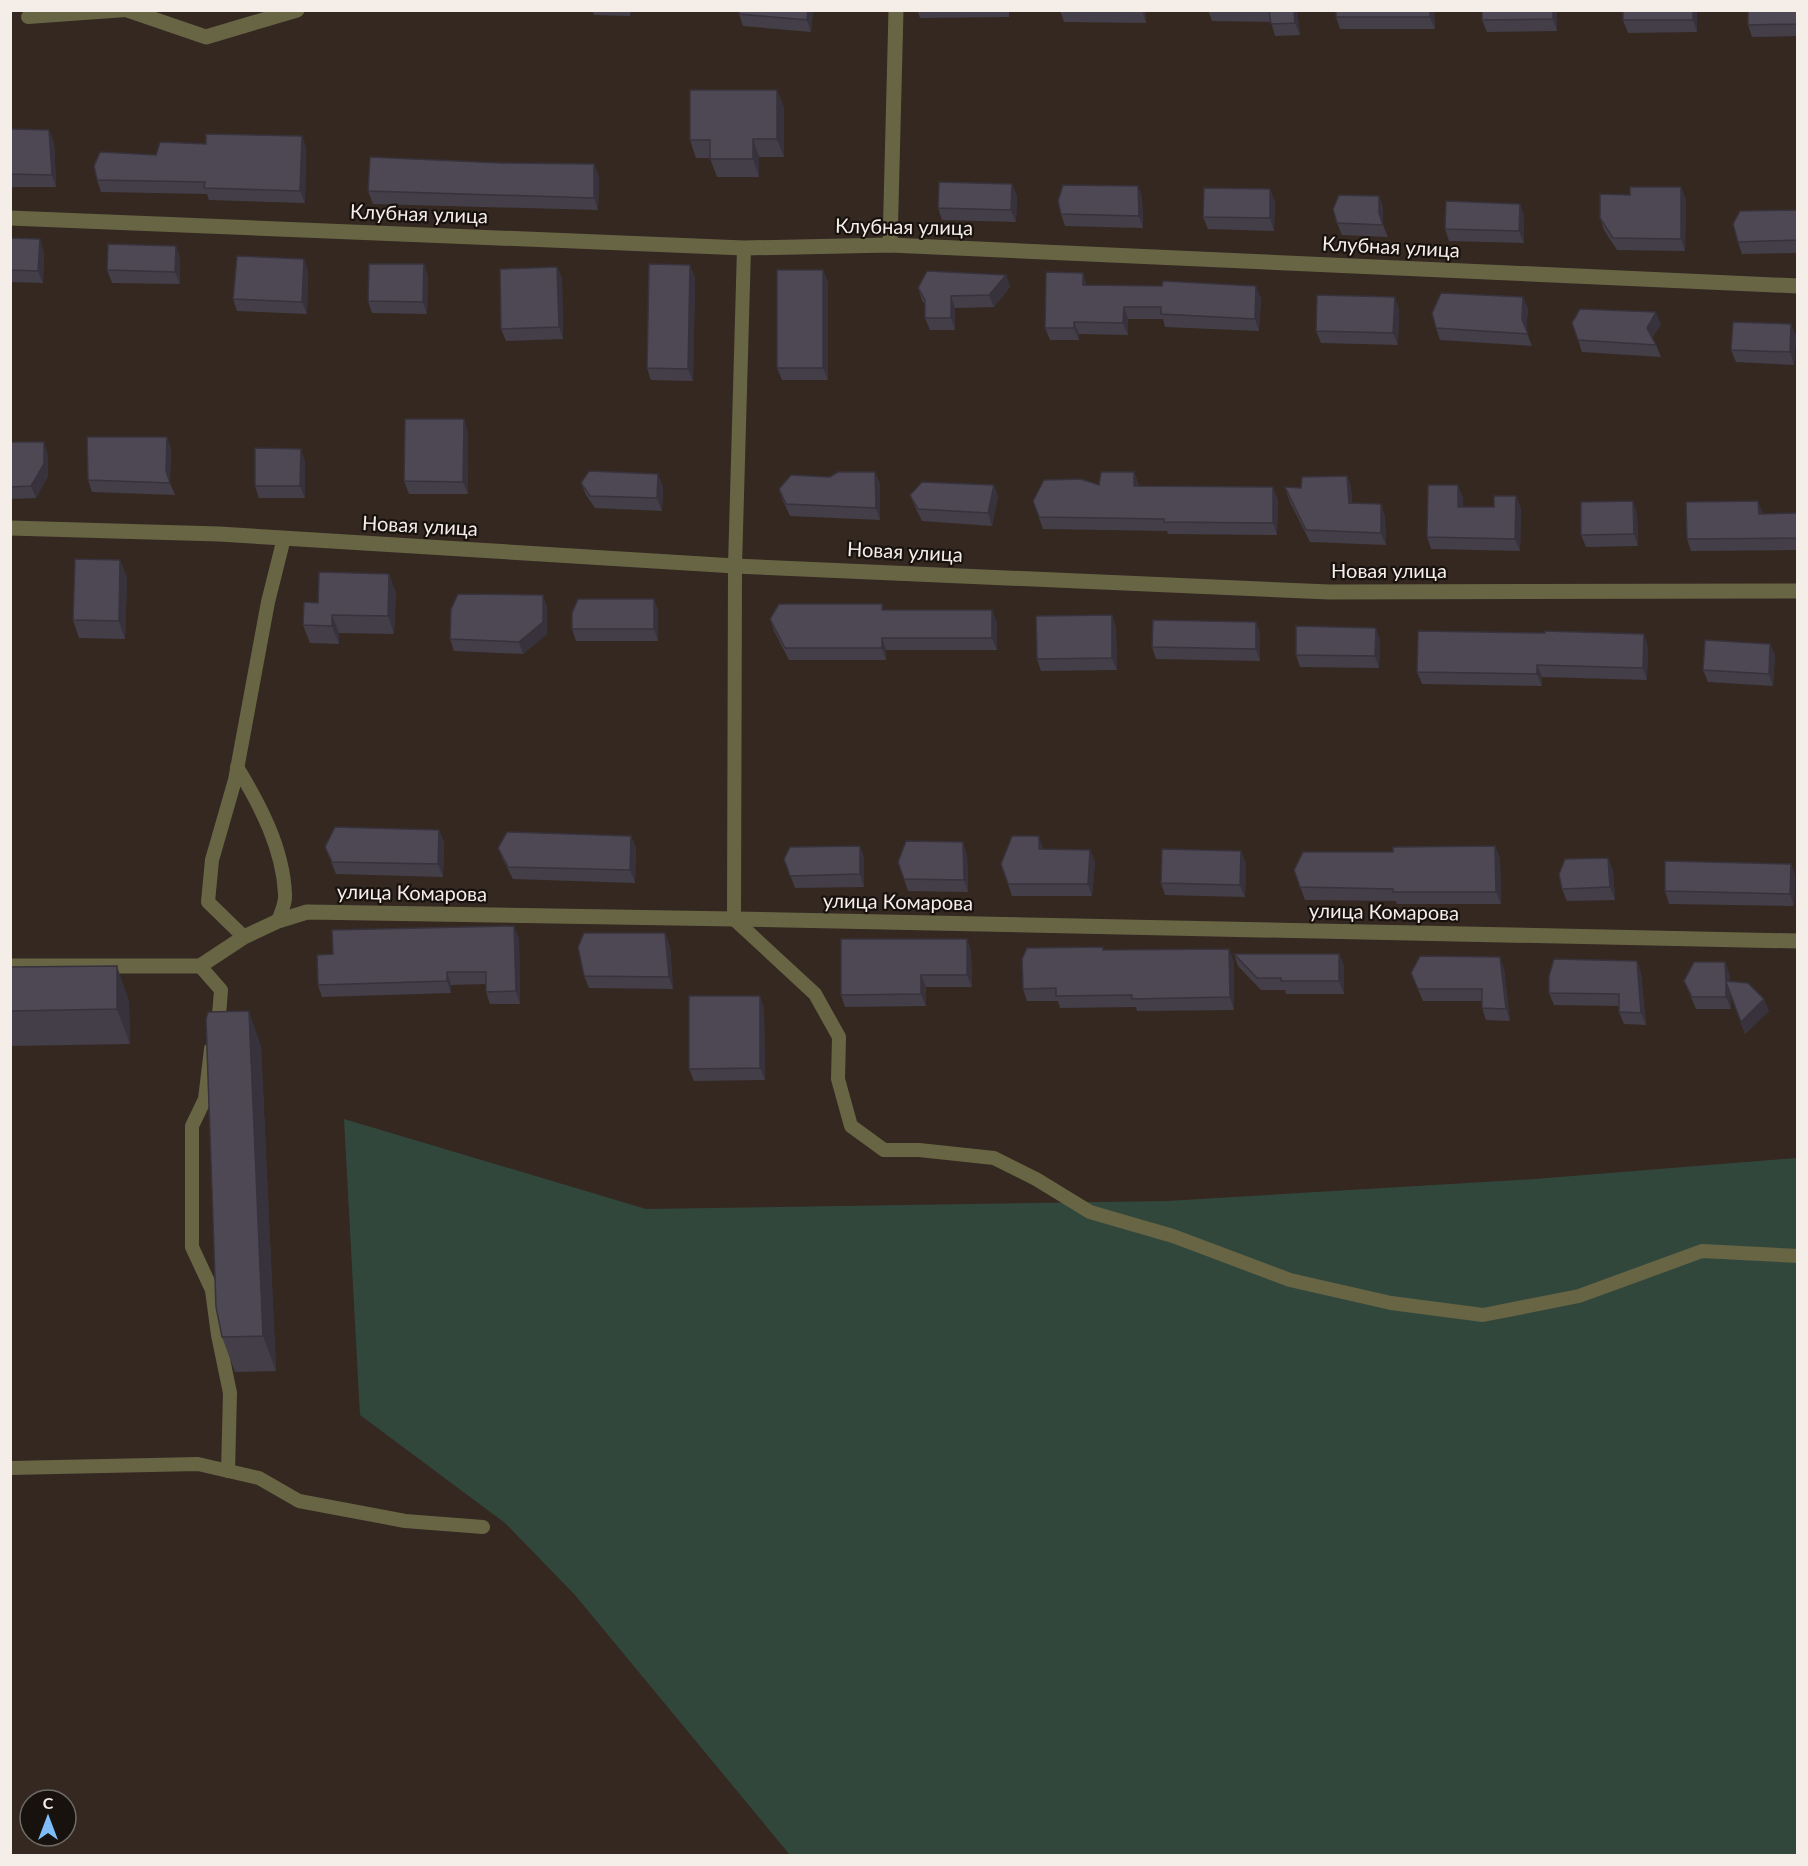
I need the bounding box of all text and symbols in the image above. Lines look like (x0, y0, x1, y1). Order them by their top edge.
street label: Клубная улица (350, 199, 488, 227)
street label: Клубная улица (835, 213, 973, 239)
street label: Клубная улица (1322, 230, 1461, 262)
street label: Новая улица (362, 510, 478, 540)
street label: Новая улица (847, 536, 963, 566)
street label: Новая улица (1331, 558, 1447, 582)
street label: улица Комарова (337, 879, 487, 905)
street label: улица Комарова (823, 888, 973, 914)
street label: улица Комарова (1309, 898, 1459, 924)
north arrow (18, 1788, 78, 1848)
text: С (43, 1793, 54, 1812)

